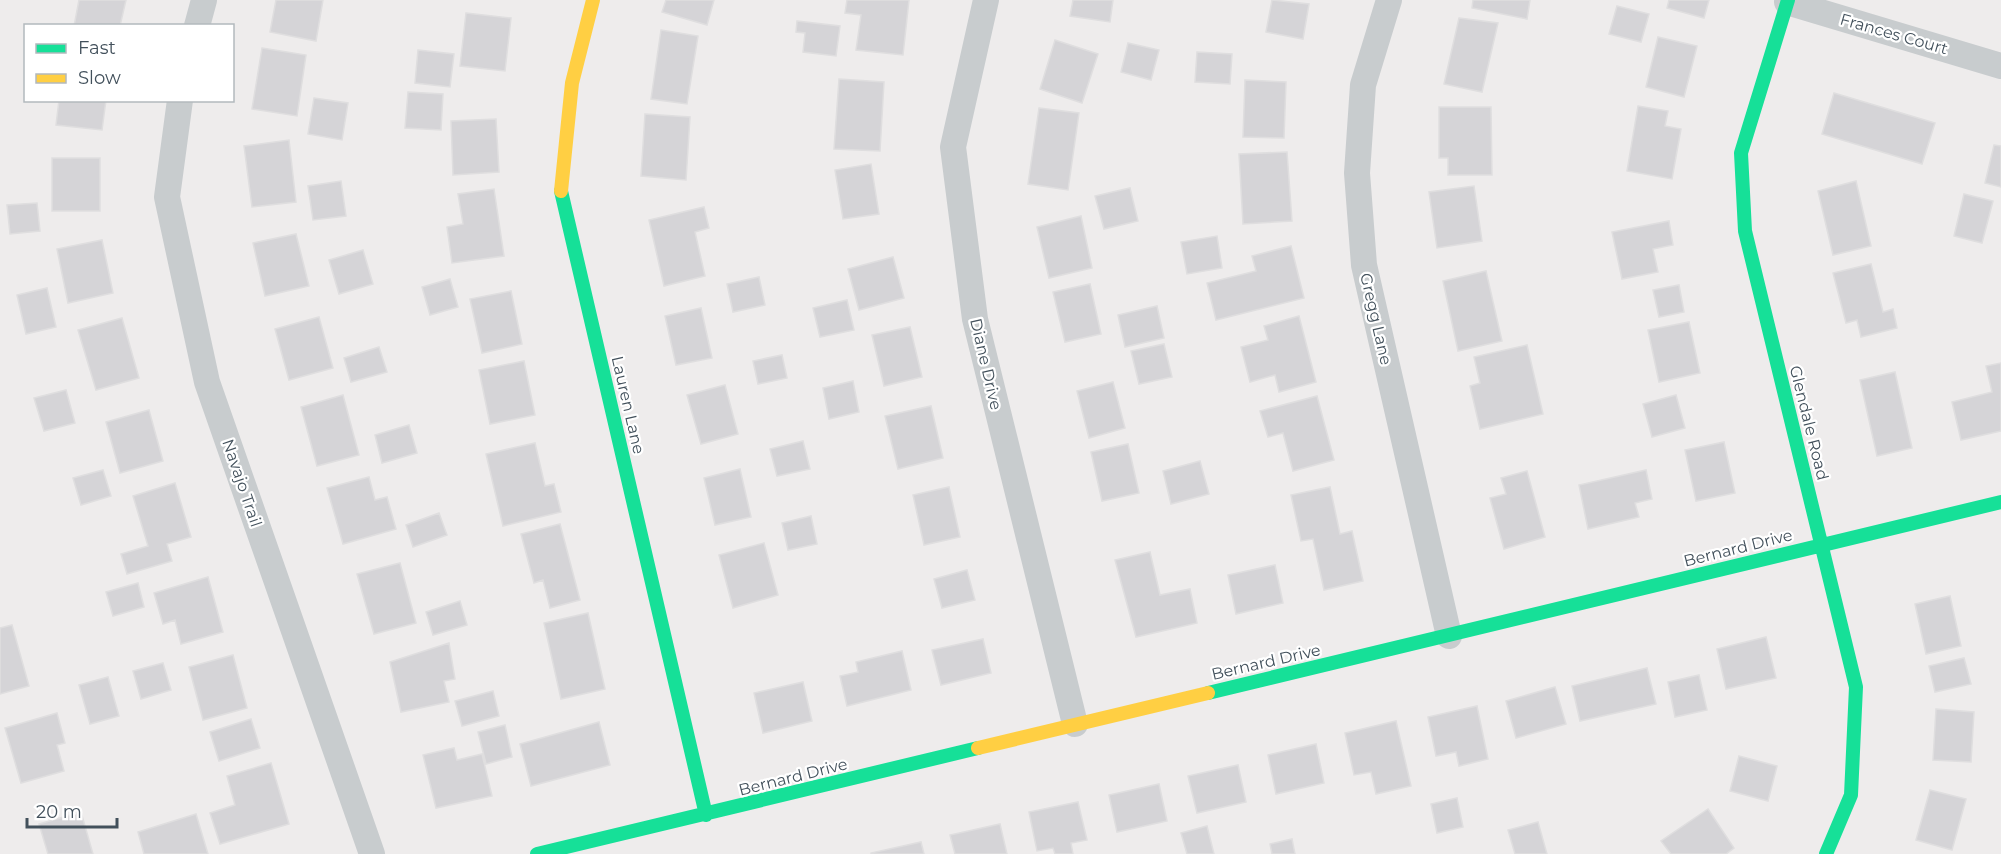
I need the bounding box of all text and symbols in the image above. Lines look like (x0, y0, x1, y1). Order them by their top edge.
street label: Frances Court (1838, 10, 1951, 59)
legend (24, 24, 234, 102)
text: Fast (78, 37, 116, 59)
text: Slow (78, 67, 121, 89)
street label: Gregg Lane (1356, 271, 1396, 367)
street label: Diane Drive (966, 316, 1006, 412)
street label: Lauren Lane (608, 354, 648, 456)
street label: Glendale Road (1786, 364, 1832, 482)
street label: Navajo Trail (218, 437, 266, 529)
street label: Bernard Drive (1682, 525, 1794, 571)
street label: Bernard Drive (1210, 640, 1322, 684)
street label: Bernard Drive (737, 754, 849, 800)
scale bar (27, 791, 117, 829)
text: 20 m (36, 801, 82, 823)

